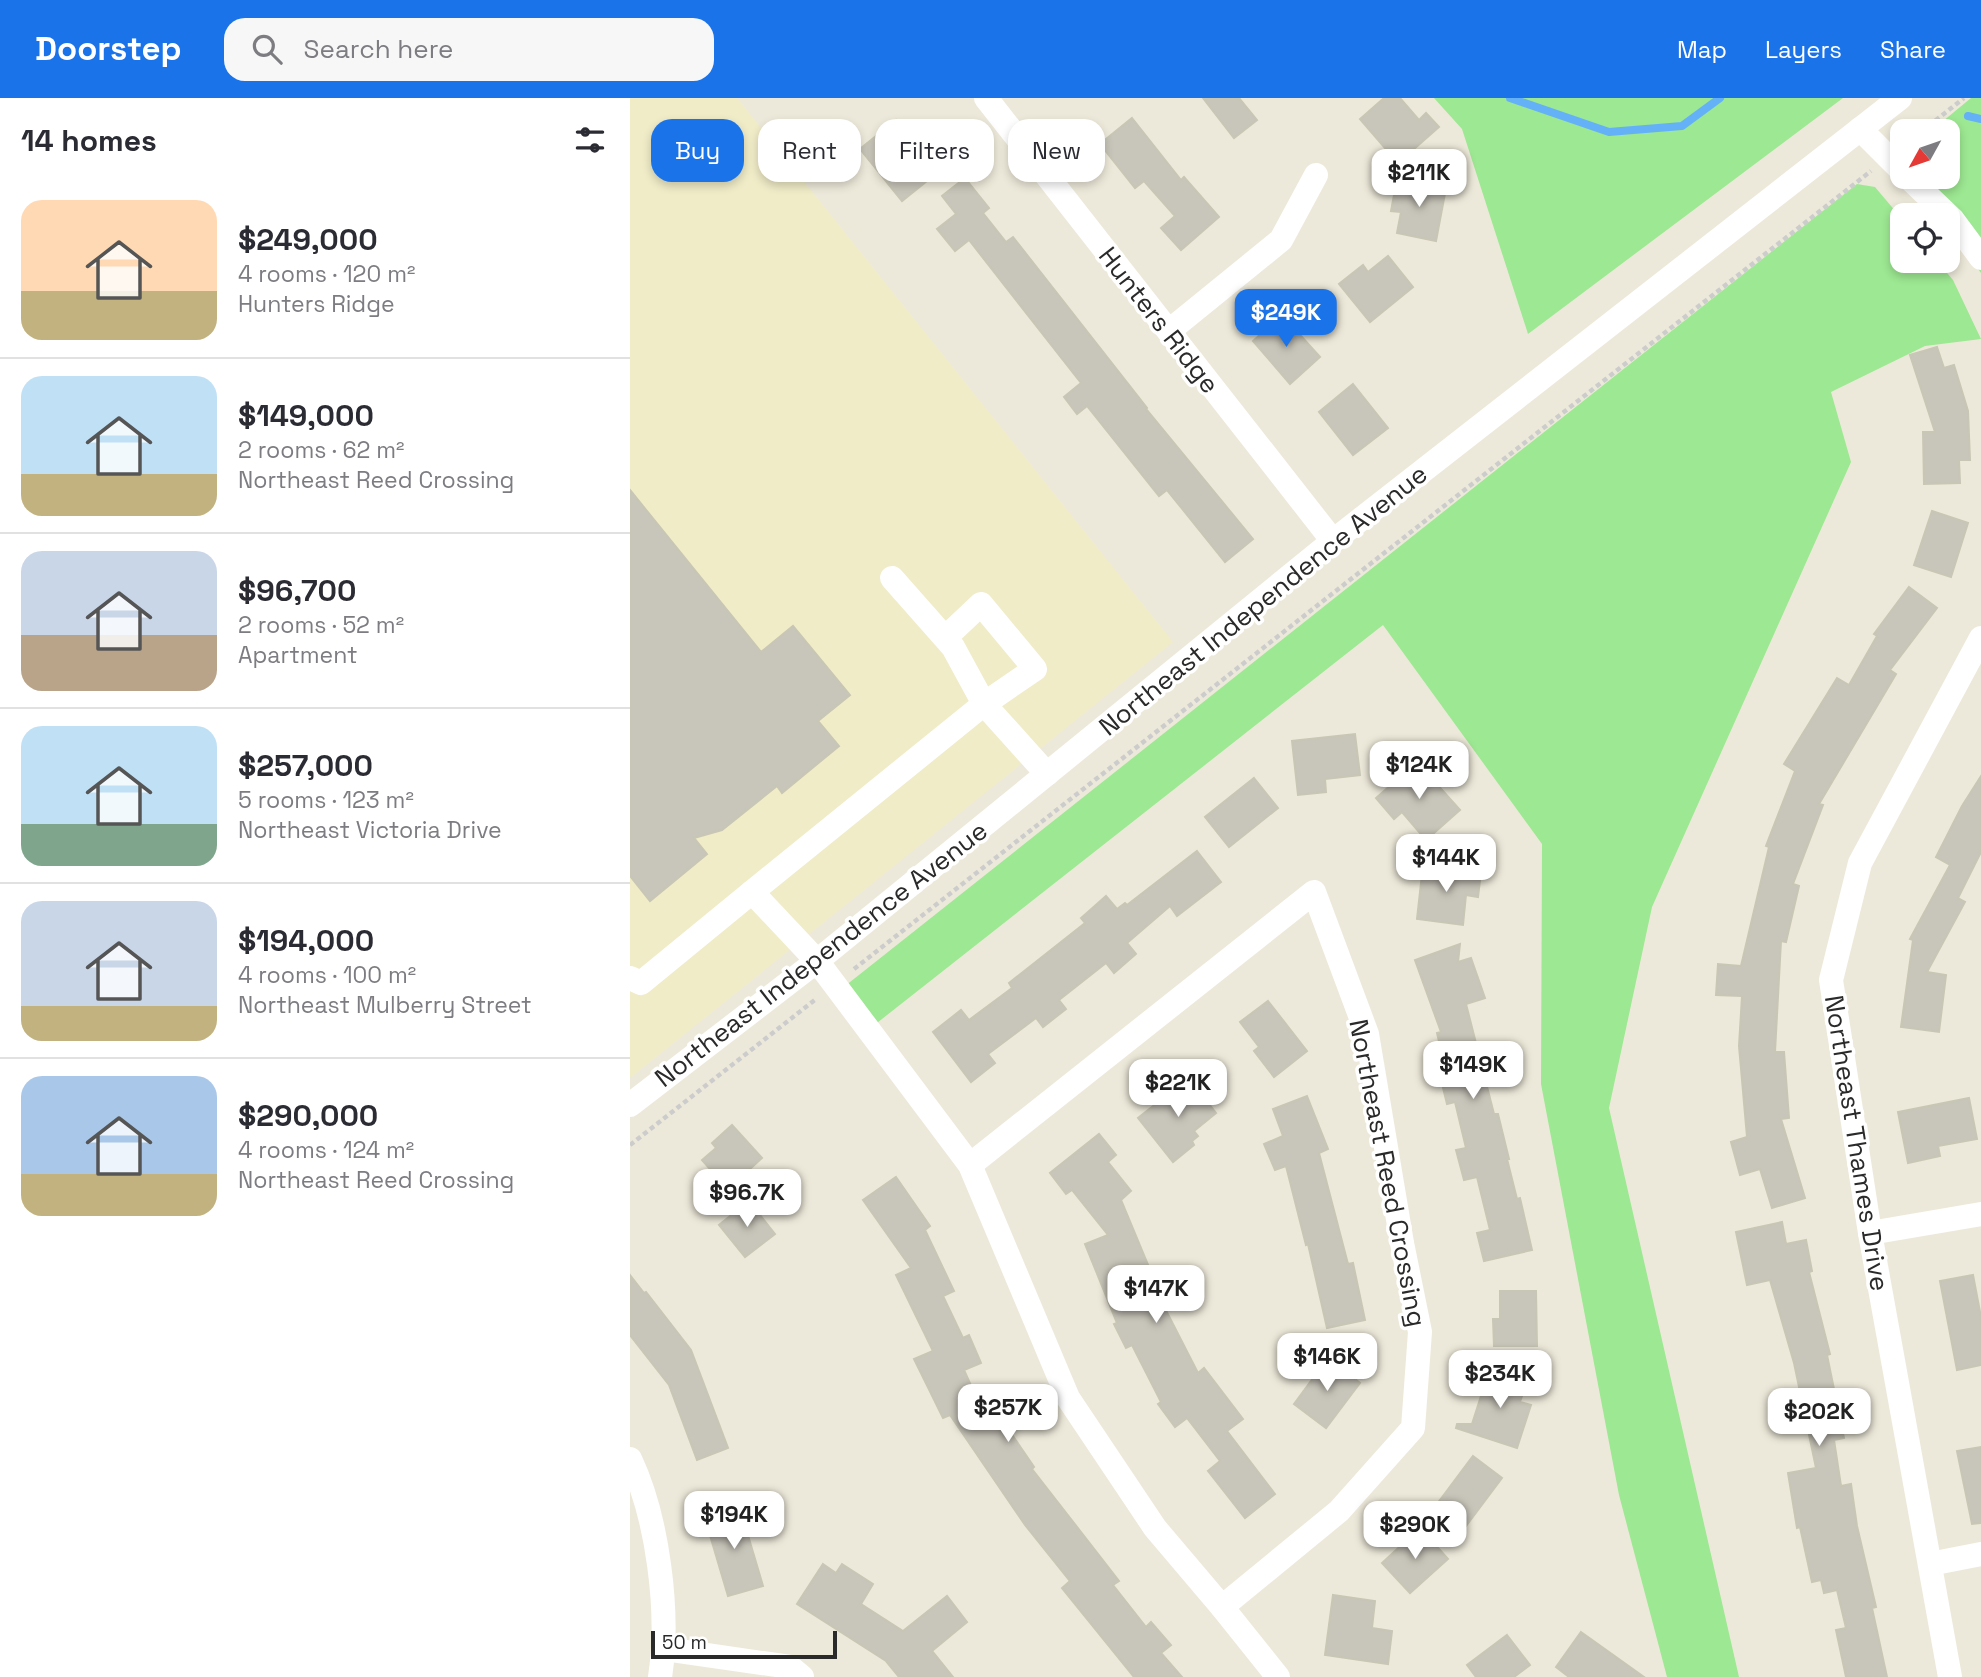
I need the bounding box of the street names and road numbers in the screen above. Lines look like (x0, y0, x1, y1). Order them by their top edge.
street label: Hunters Ridge (1091, 240, 1227, 400)
street label: Northeast Independence Avenue (1092, 457, 1434, 743)
street label: Northeast Independence Avenue (648, 813, 994, 1095)
street label: Northeast Thames Drive (1817, 993, 1897, 1293)
street label: Northeast Reed Crossing (1342, 1016, 1434, 1330)

